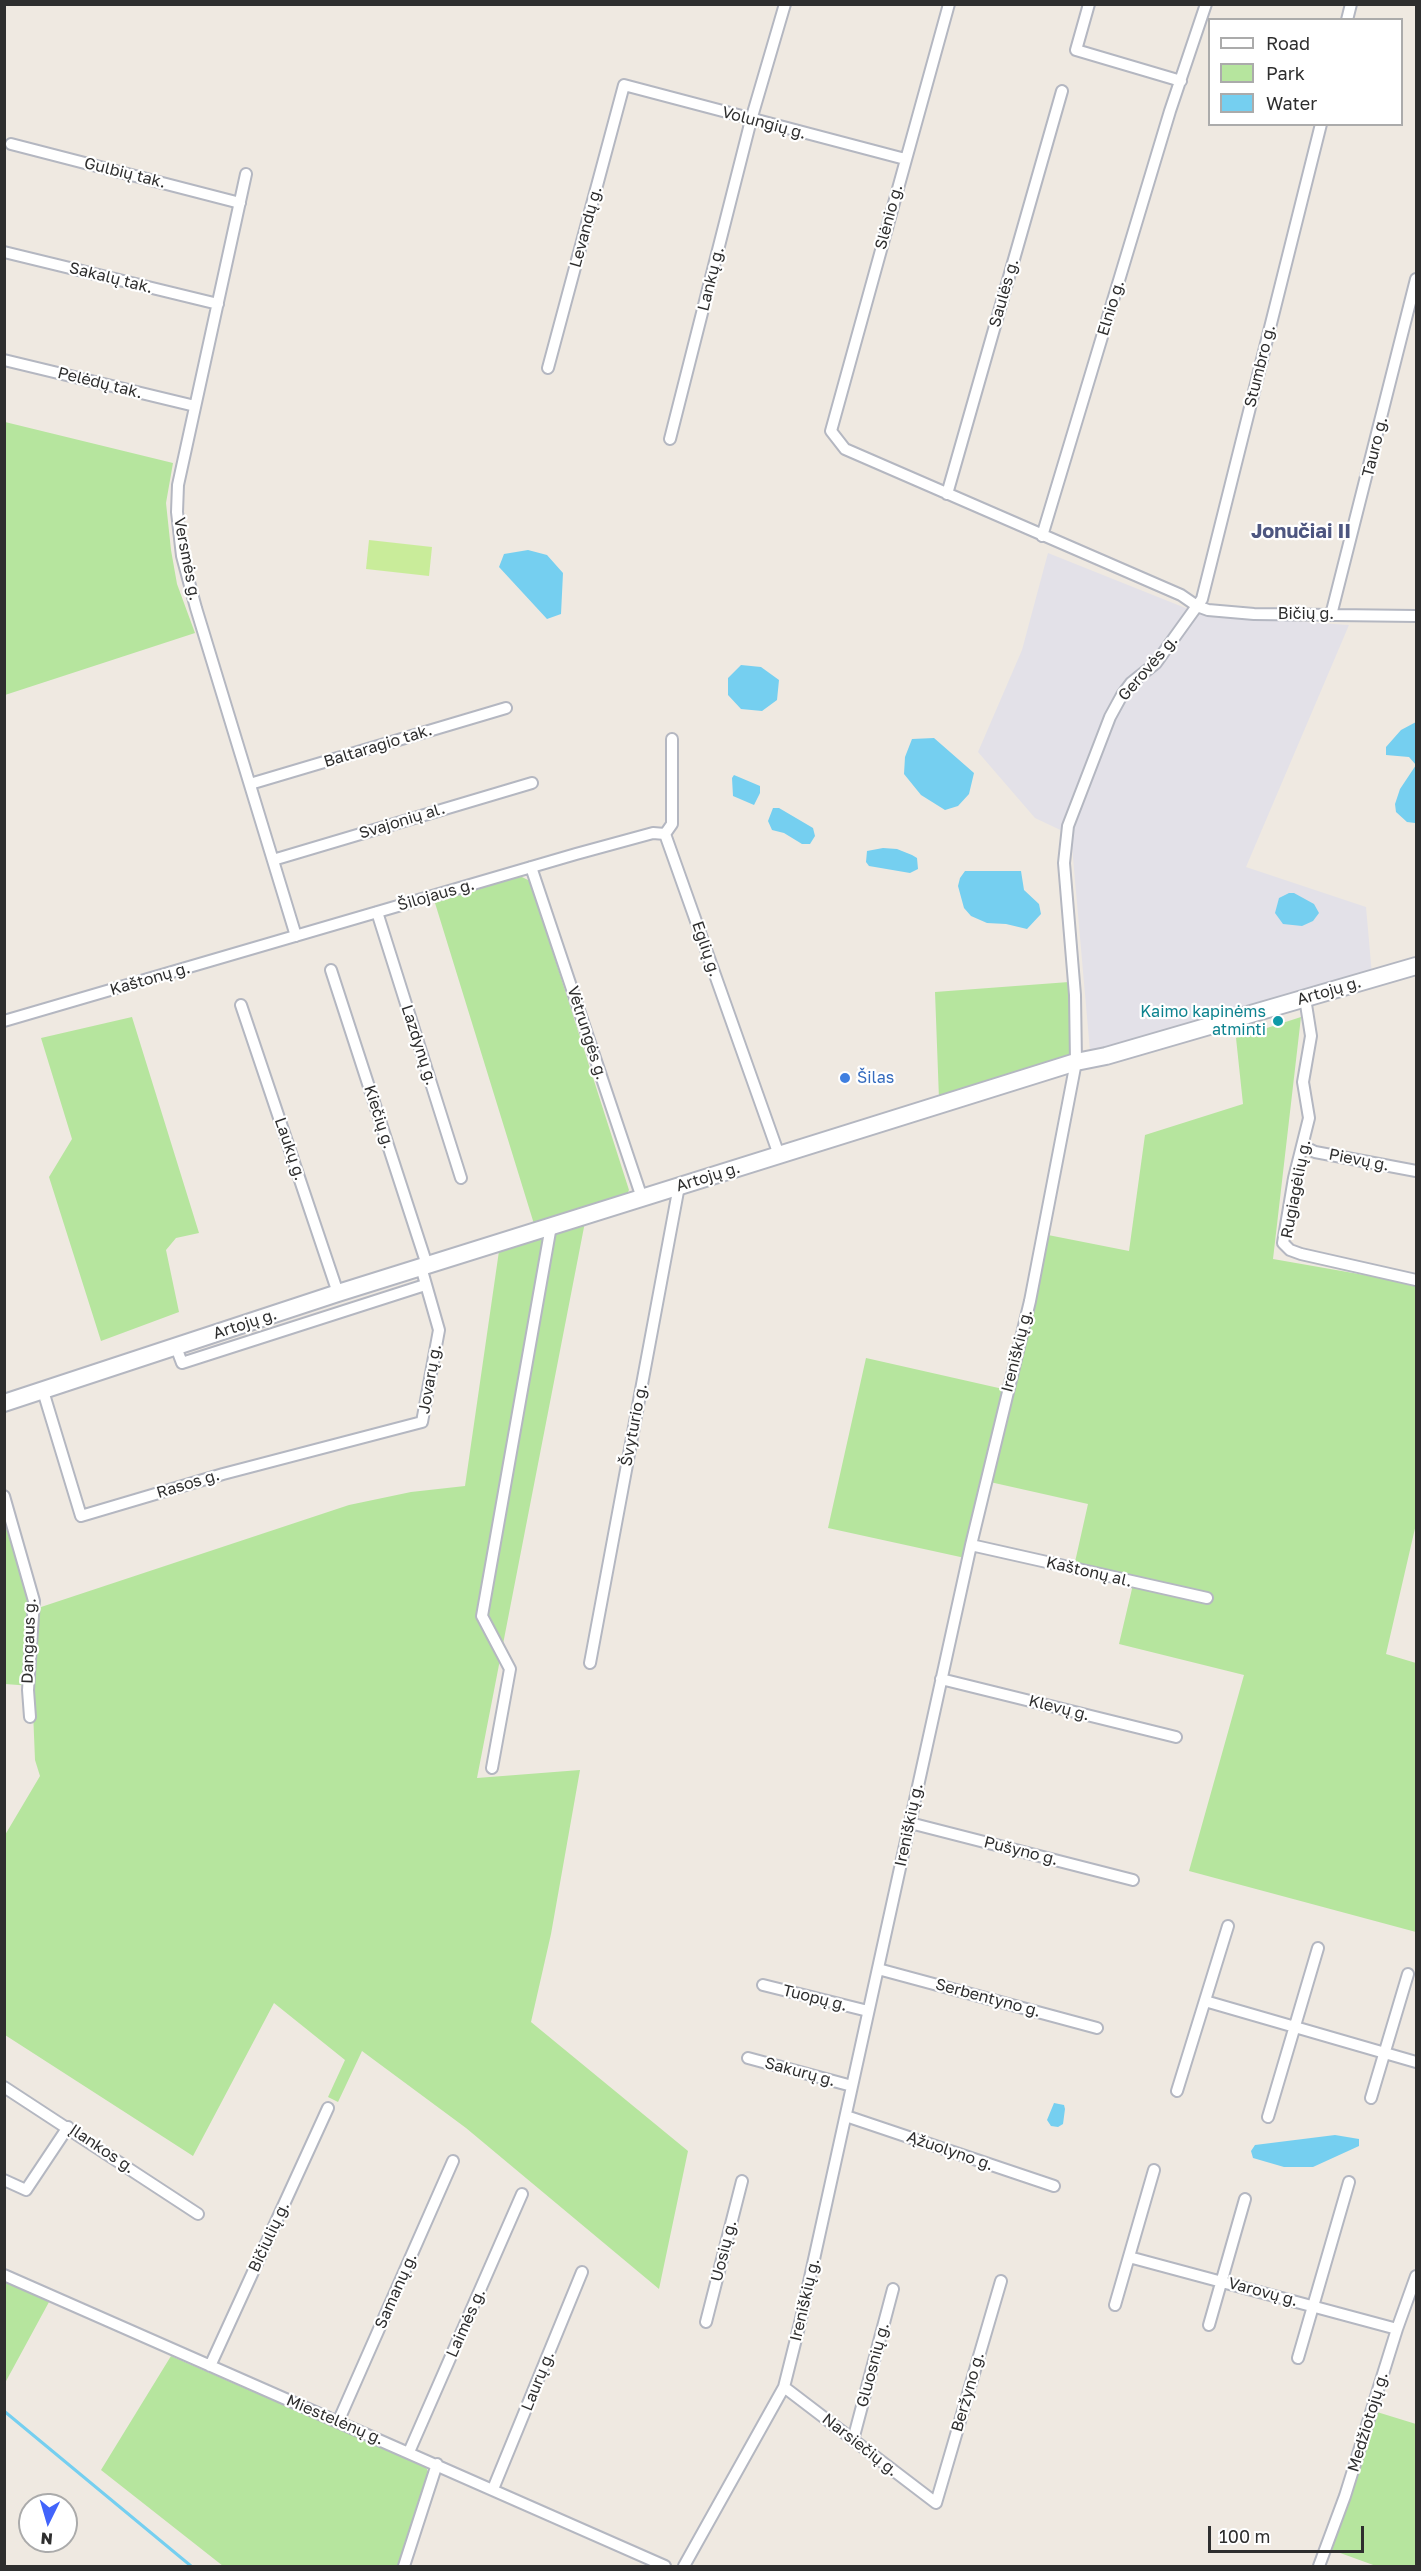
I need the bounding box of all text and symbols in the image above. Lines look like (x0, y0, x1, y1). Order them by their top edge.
legend (1208, 18, 1403, 126)
text: Road (1266, 32, 1310, 54)
text: Park (1266, 62, 1305, 84)
text: Water (1266, 92, 1317, 114)
street label: Volungių g. (720, 103, 808, 143)
street label: Gulbių tak. (82, 154, 168, 192)
street label: Slėnio g. (871, 182, 907, 252)
street label: Levandų g. (566, 184, 606, 270)
street label: Lankų g. (694, 245, 728, 313)
street label: Saulės g. (985, 257, 1023, 329)
street label: Sakalų tak. (67, 258, 155, 298)
street label: Elnio g. (1093, 278, 1129, 338)
street label: Stumbro g. (1240, 323, 1280, 409)
street label: Pelėdų tak. (56, 363, 144, 403)
street label: Tauro g. (1358, 415, 1392, 479)
street label: Versmės g. (170, 516, 204, 602)
district label: Jonučiai II (1251, 520, 1351, 544)
street label: Bičių g. (1278, 604, 1334, 624)
street label: Gerovės g. (1114, 631, 1182, 705)
street label: Baltaragio tak. (322, 720, 434, 772)
street label: Svajonių al. (357, 799, 447, 843)
street label: Šilojaus g. (395, 875, 477, 915)
street label: Eglių g. (688, 919, 724, 979)
street label: Kaštonų g. (108, 958, 192, 1000)
street label: Artojų g. (1295, 973, 1363, 1009)
street label: Vėtrungės g. (563, 984, 611, 1082)
street label: Lazdynų g. (397, 1002, 441, 1088)
place label: Kaimo kapinėms atminti (1140, 1002, 1266, 1040)
marker: Kaimo kapinėms atminti (1271, 1014, 1285, 1028)
place label: Šilas (857, 1068, 894, 1088)
marker: Šilas (838, 1071, 852, 1085)
street label: Kiečių g. (360, 1083, 398, 1151)
street label: Laukų g. (270, 1115, 310, 1183)
street label: Rugiagėlių g. (1277, 1138, 1315, 1240)
street label: Pievų g. (1327, 1145, 1391, 1175)
street label: Artojų g. (674, 1158, 742, 1196)
street label: Artojų g. (211, 1305, 279, 1343)
street label: Ireniškių g. (997, 1308, 1037, 1394)
street label: Jovarų g. (414, 1343, 446, 1415)
street label: Švyturio g. (617, 1382, 651, 1468)
street label: Rasos g. (154, 1465, 222, 1503)
street label: Kaštonų al. (1044, 1553, 1134, 1591)
street label: Dangaus g. (18, 1598, 40, 1684)
street label: Klevų g. (1027, 1691, 1091, 1725)
street label: Ireniškių g. (891, 1782, 927, 1868)
street label: Pušyno g. (982, 1833, 1060, 1869)
street label: Serbentyno g. (933, 1975, 1043, 2021)
street label: Tuopų g. (781, 1981, 849, 2015)
street label: Sakurų g. (762, 2053, 838, 2091)
street label: Įlankos g. (66, 2120, 138, 2178)
street label: Ąžuolyno g. (904, 2127, 996, 2175)
street label: Bičiulių g. (244, 2199, 294, 2275)
street label: Uosių g. (707, 2218, 741, 2284)
street label: Samanų g. (371, 2250, 421, 2332)
street label: Ireniškių g. (786, 2257, 824, 2343)
street label: Varovų g. (1226, 2273, 1300, 2311)
street label: Laimės g. (442, 2286, 490, 2360)
street label: Gluosnių g. (853, 2321, 893, 2409)
street label: Laurų g. (517, 2348, 559, 2414)
street label: Beržyno g. (948, 2350, 988, 2434)
street label: Medžiotojų g. (1344, 2370, 1392, 2474)
street label: Miestelėnų g. (283, 2391, 387, 2449)
street label: Narsiečių g. (818, 2409, 902, 2481)
north arrow (18, 2493, 78, 2553)
scale bar (1211, 2514, 1367, 2552)
text: 100 m (1219, 2525, 1270, 2547)
text: N (40, 2528, 54, 2549)

